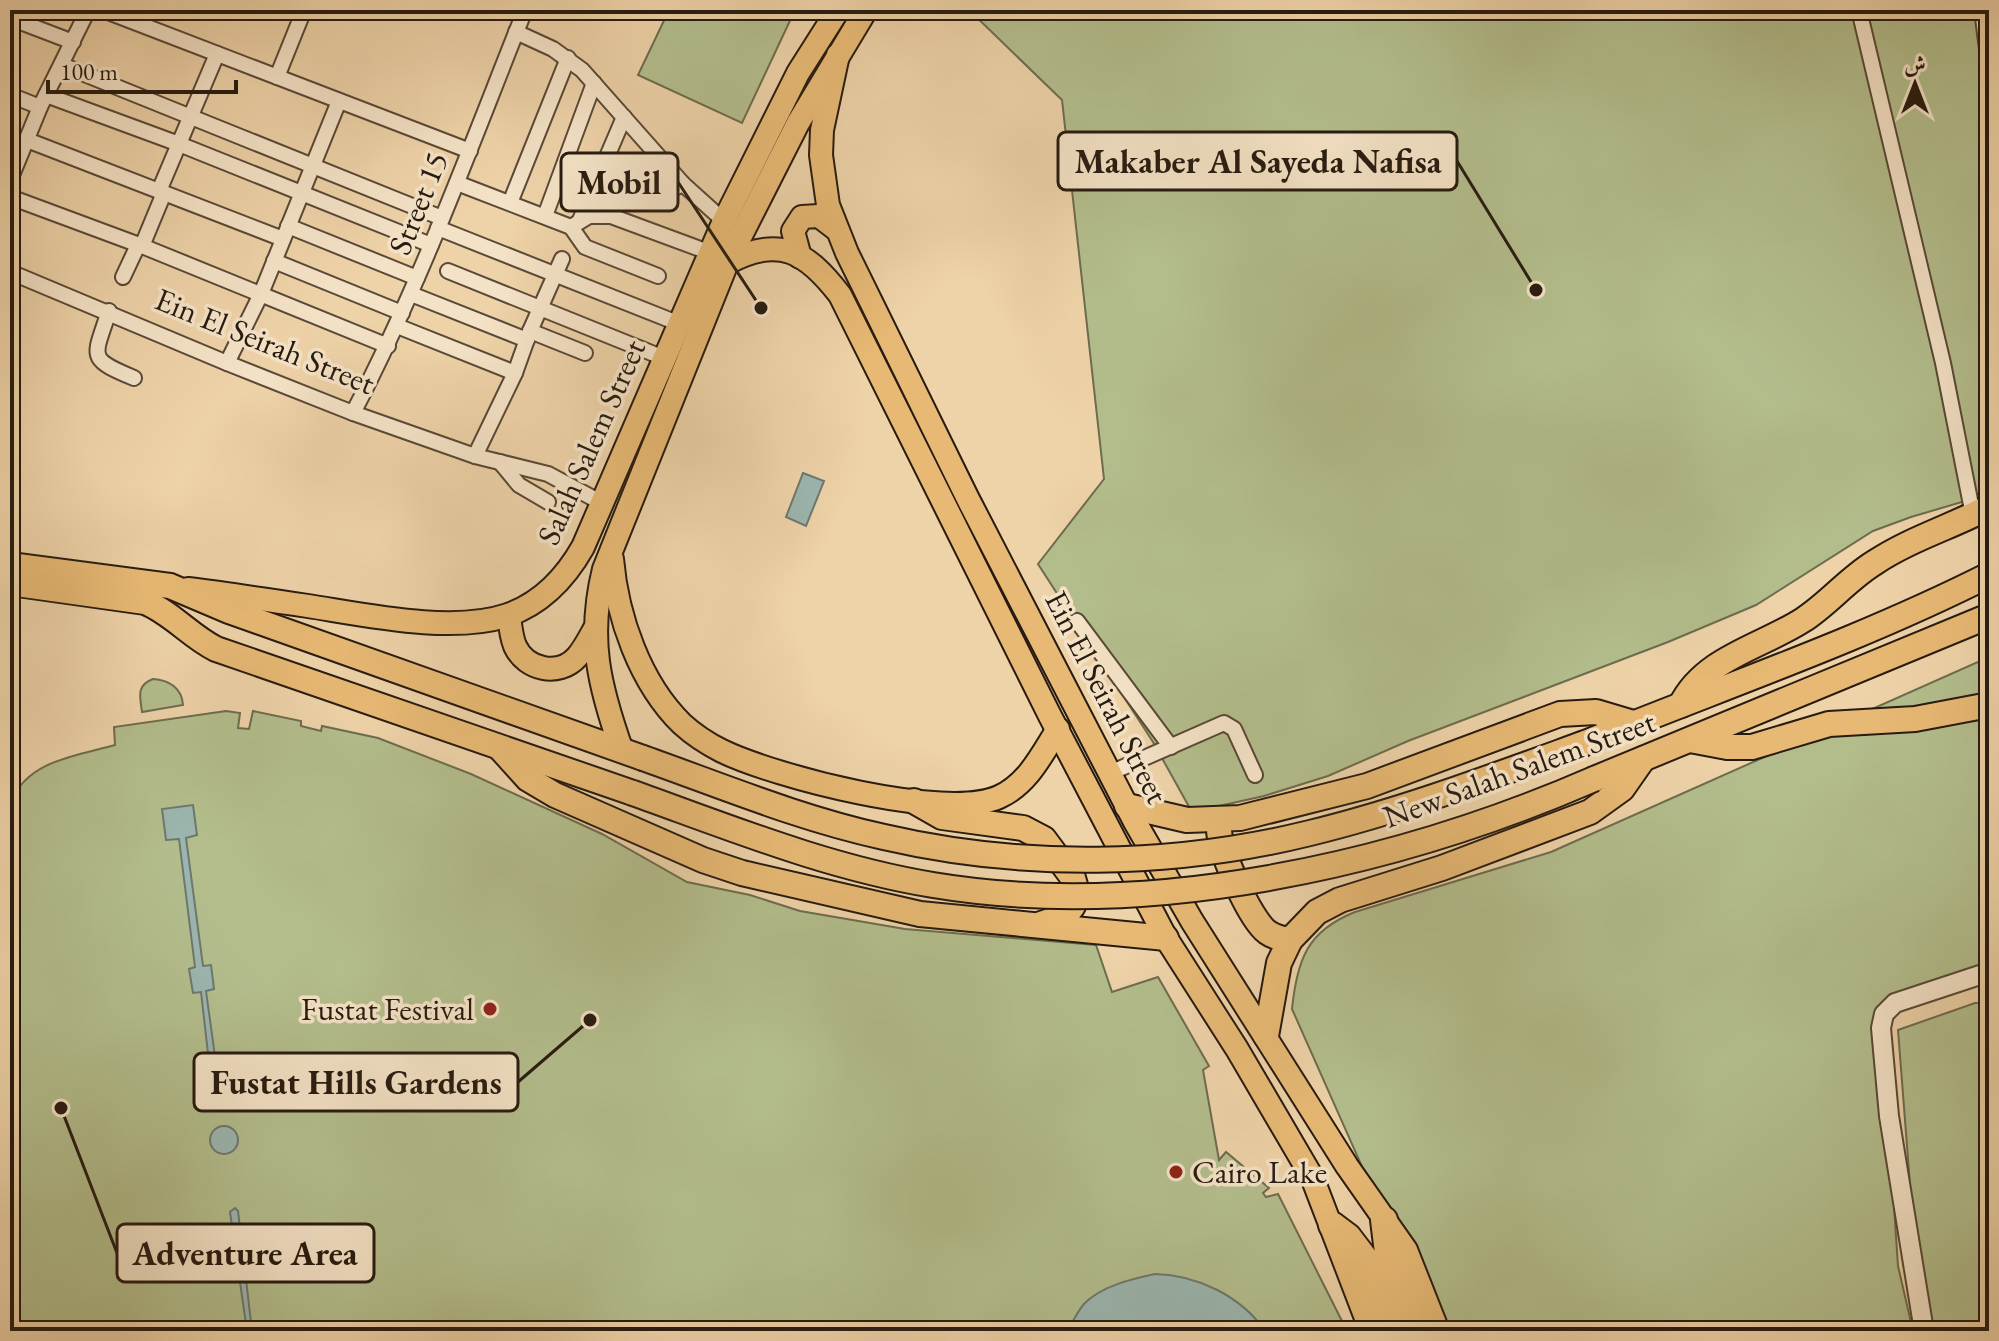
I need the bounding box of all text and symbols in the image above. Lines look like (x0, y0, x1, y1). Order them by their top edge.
scale bar (48, 44, 236, 94)
north arrow (1875, 44, 1955, 124)
text: ش (1904, 50, 1926, 79)
text: 100 m (60, 56, 118, 87)
callout: Makaber Al Sayeda Nafisa (1058, 132, 1457, 190)
text: Makaber Al Sayeda Nafisa (1074, 139, 1443, 183)
street label: Street 15 (378, 145, 458, 261)
callout: Mobil (561, 153, 678, 211)
text: Mobil (577, 160, 662, 204)
street label: Ein El Seirah Street (149, 278, 381, 404)
street label: Salah Salem Street (527, 333, 655, 551)
street label: Ein El Seirah Street (1035, 584, 1179, 810)
street label: New Salah Salem Street (1377, 700, 1661, 838)
place label: Fustat Festival (301, 988, 474, 1030)
marker: Fustat Festival (481, 1000, 499, 1018)
callout: Fustat Hills Gardens (194, 1053, 518, 1111)
text: Fustat Hills Gardens (210, 1060, 502, 1104)
place label: Cairo Lake (1192, 1151, 1327, 1193)
marker: Cairo Lake (1167, 1163, 1185, 1181)
callout: Adventure Area (117, 1224, 374, 1282)
text: Adventure Area (131, 1231, 359, 1275)

